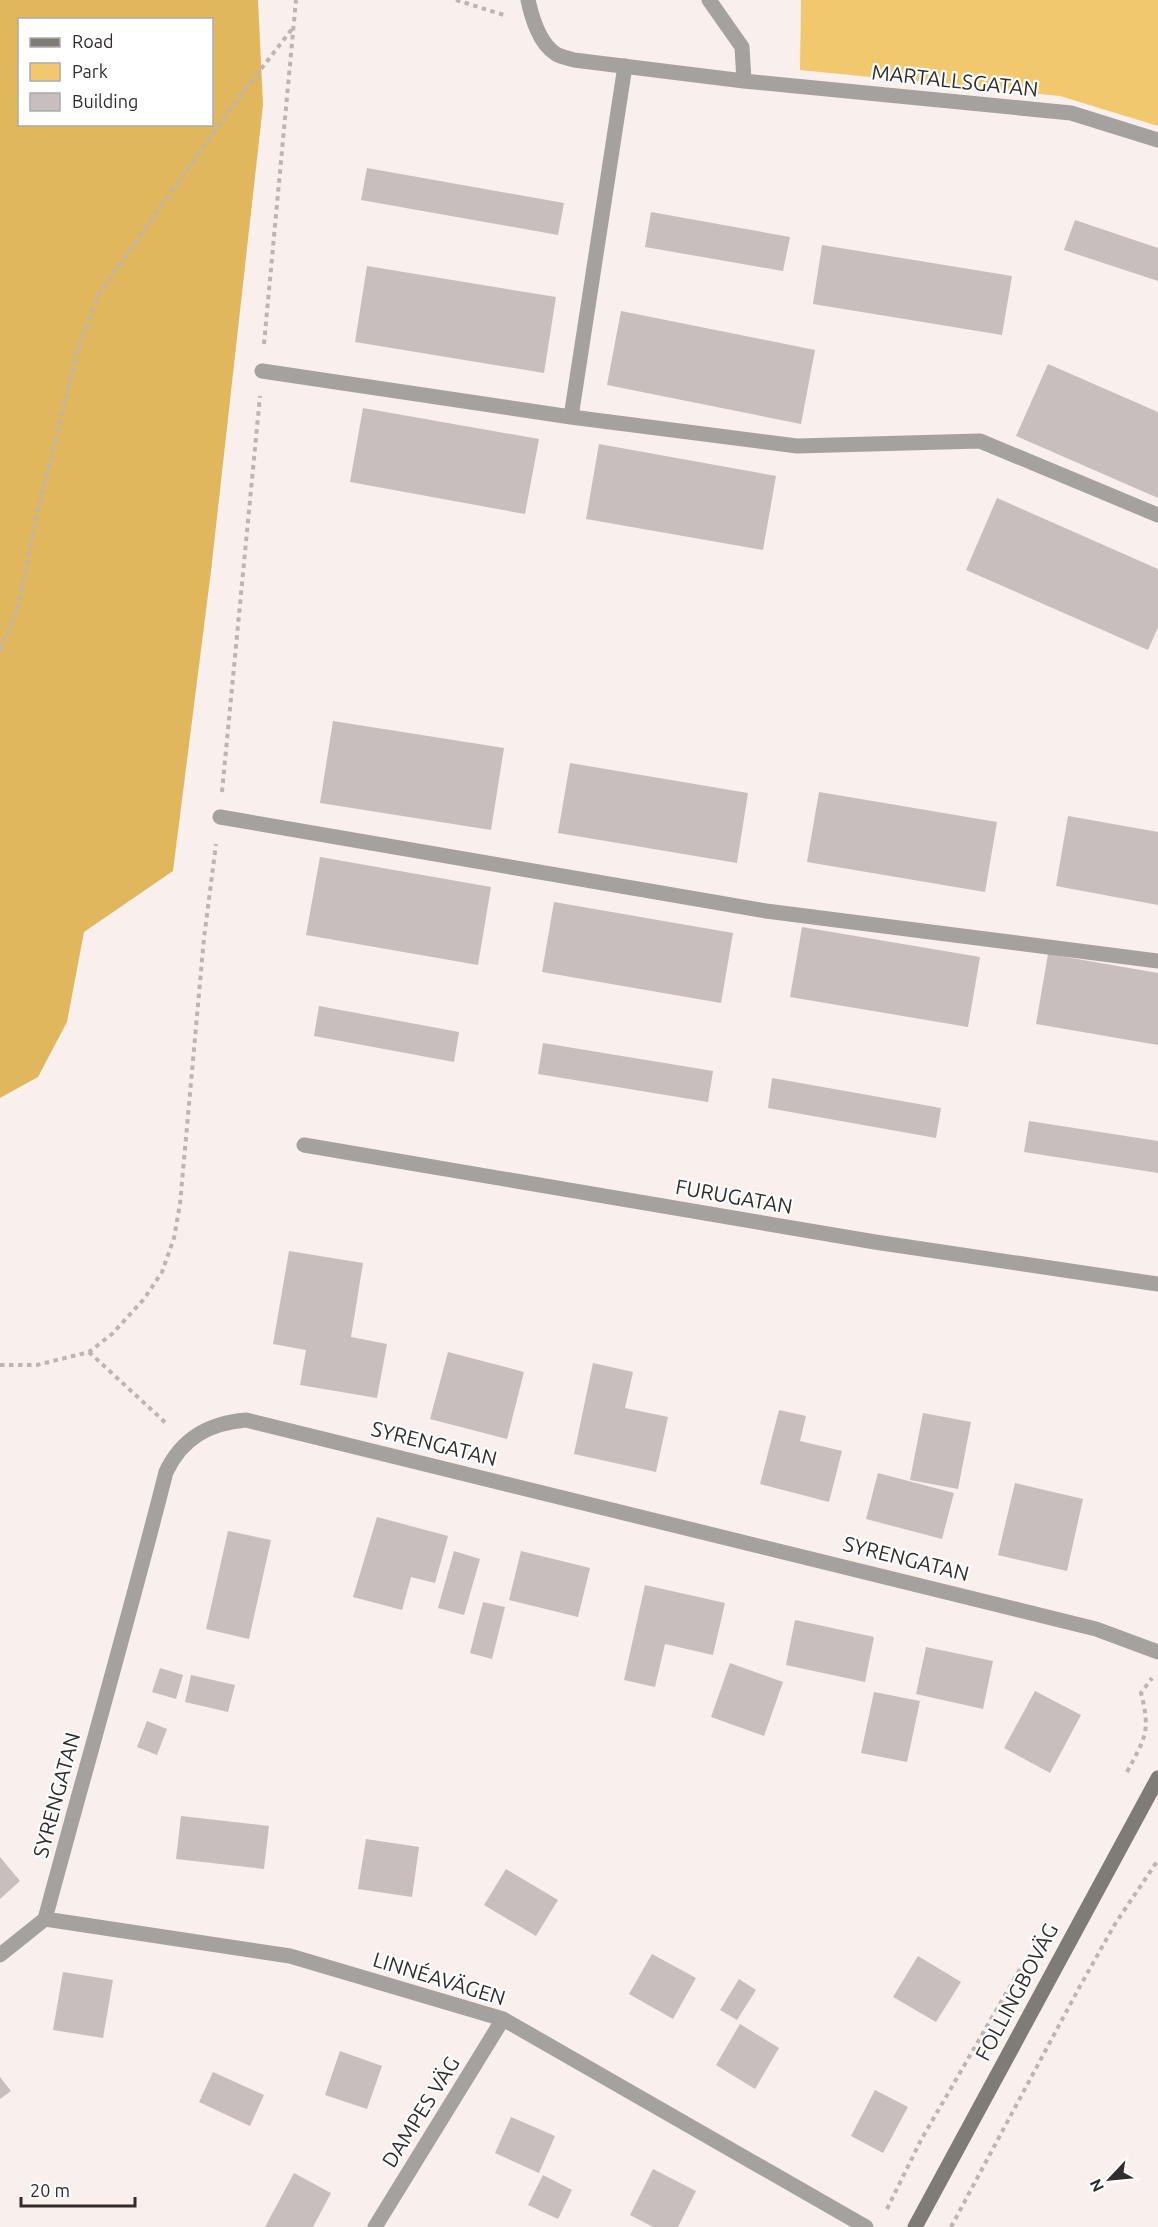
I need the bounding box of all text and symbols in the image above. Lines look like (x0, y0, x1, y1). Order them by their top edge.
legend (18, 18, 213, 126)
text: Road (72, 31, 114, 51)
street label: MARTALLSGATAN (871, 59, 1040, 101)
text: Park (72, 61, 108, 81)
text: Building (72, 91, 138, 111)
street label: FURUGATAN (674, 1174, 795, 1218)
street label: SYRENGATAN (369, 1416, 500, 1470)
street label: SYRENGATAN (841, 1531, 972, 1585)
street label: SYRENGATAN (28, 1730, 84, 1860)
street label: FOLLINGBOVÄG (970, 1919, 1062, 2064)
street label: LINNÉAVÄGEN (370, 1947, 508, 2010)
street label: DAMPES VÄG (377, 2052, 464, 2171)
north arrow (1080, 2149, 1140, 2209)
scale bar (21, 2170, 135, 2208)
text: N (1086, 2176, 1107, 2195)
text: 20 m (30, 2180, 70, 2200)

